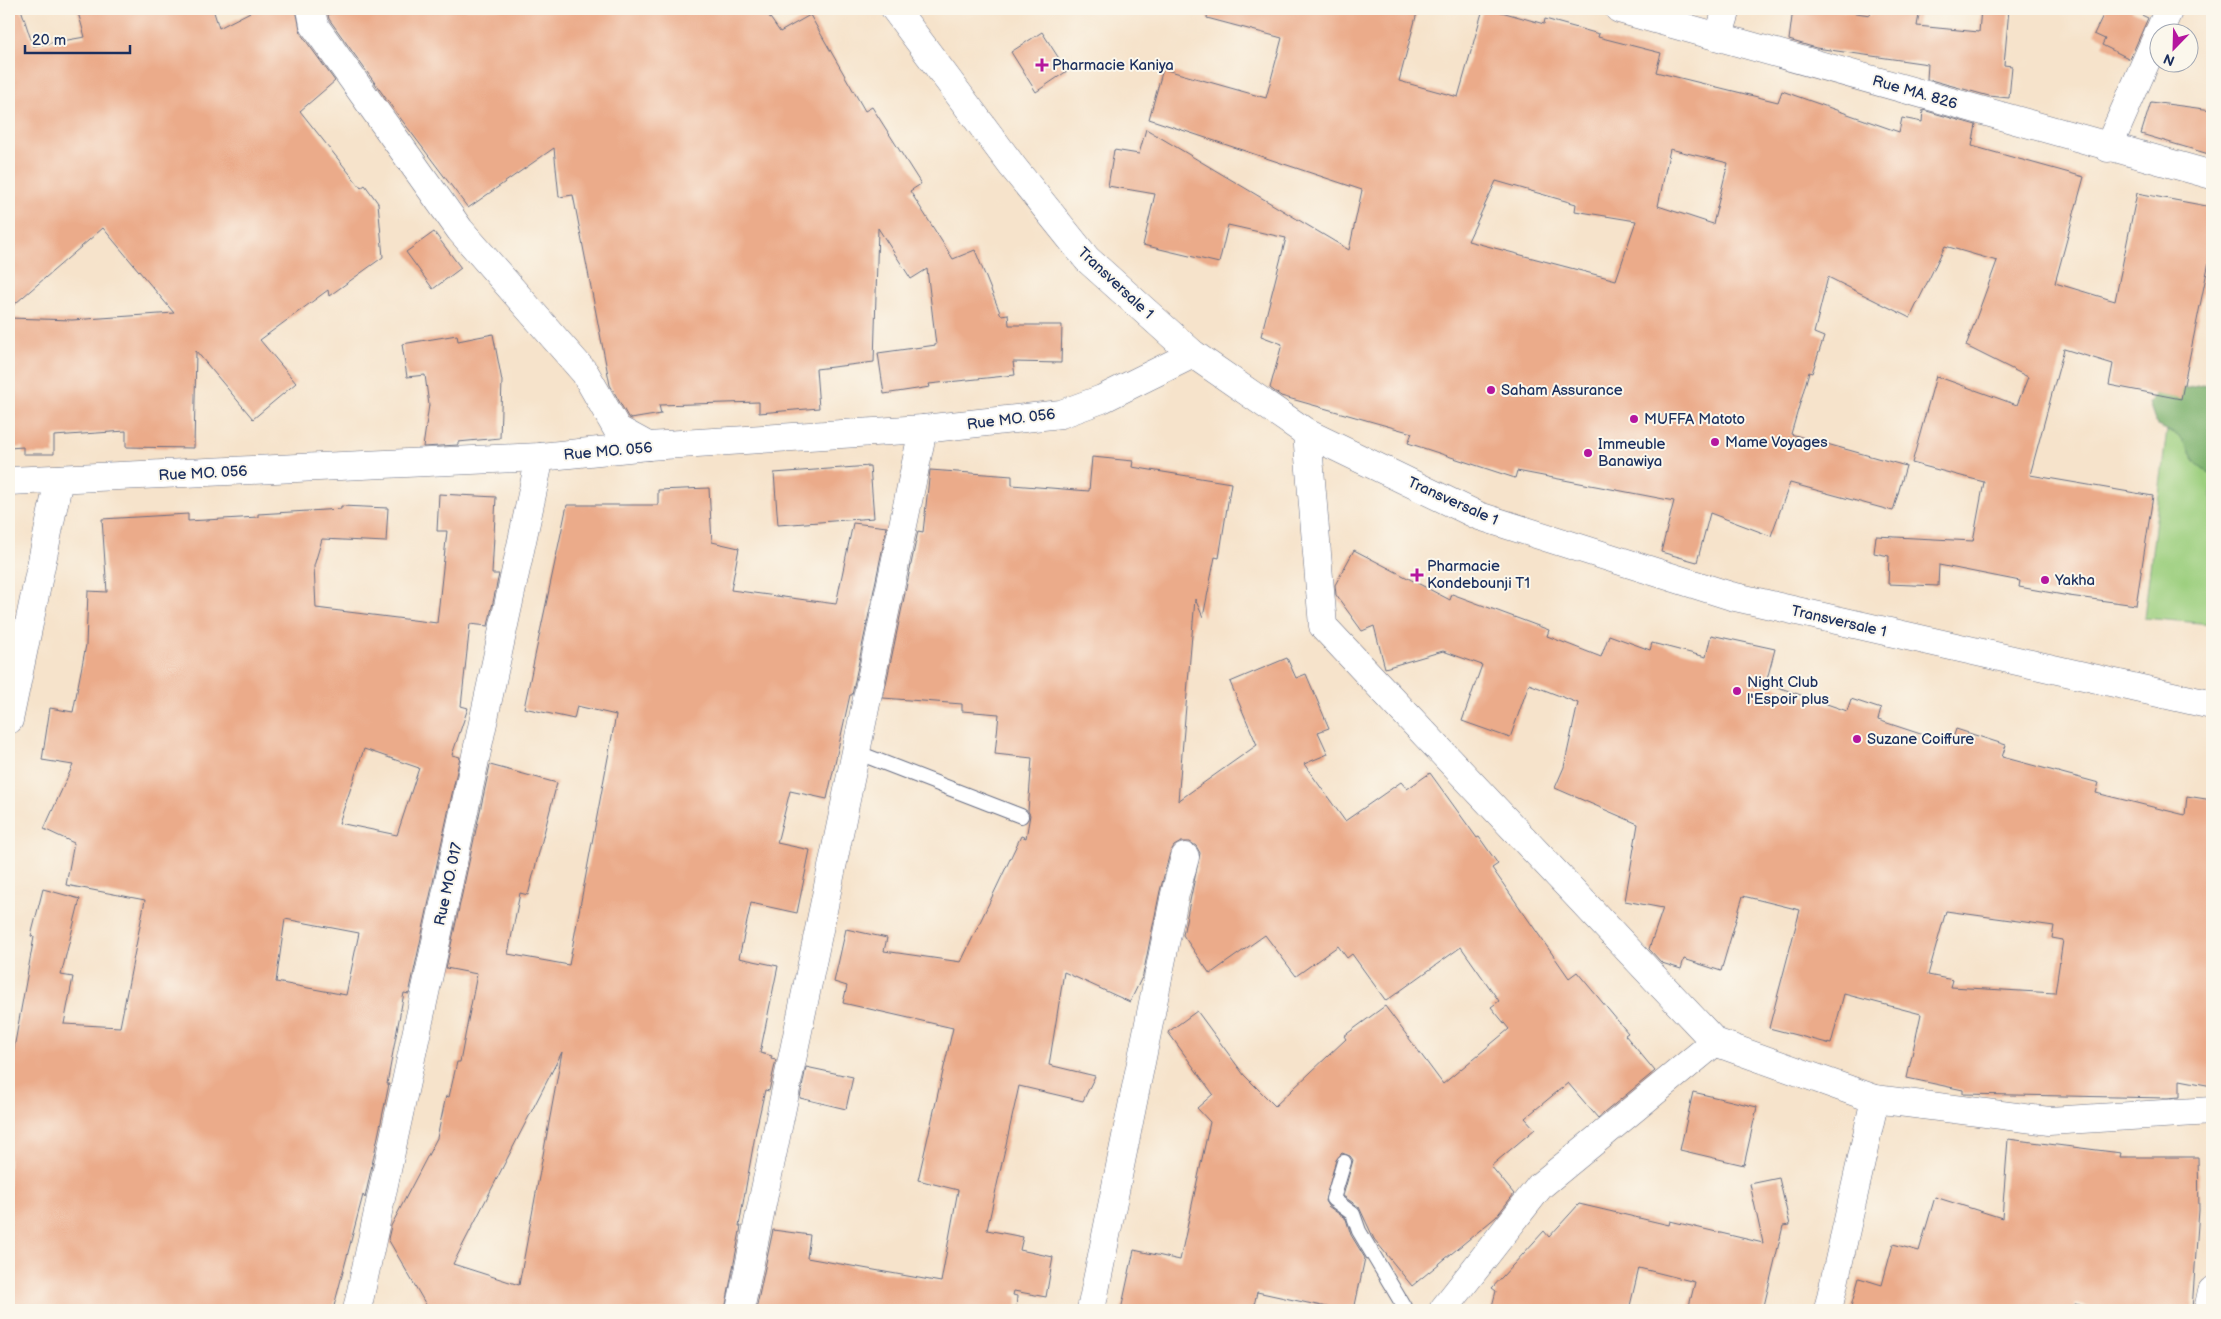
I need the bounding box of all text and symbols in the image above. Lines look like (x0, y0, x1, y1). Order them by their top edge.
scale bar (25, 22, 130, 54)
north arrow (2148, 22, 2198, 72)
text: 20 m (32, 31, 66, 50)
text: N (2161, 50, 2177, 69)
place label: Pharmacie Kaniya (1052, 56, 1174, 75)
marker: Pharmacie Kaniya (1036, 59, 1048, 71)
street label: Rue MA. 826 (1870, 71, 1960, 114)
street label: Transversale 1 (1074, 243, 1158, 323)
place label: Saham Assurance (1501, 381, 1623, 400)
marker: Saham Assurance (1485, 384, 1497, 396)
street label: Rue MO. 056 (966, 405, 1056, 434)
place label: MUFFA Matoto (1644, 410, 1745, 429)
marker: MUFFA Matoto (1628, 413, 1640, 425)
place label: Mame Voyages (1725, 433, 1828, 452)
place label: Immeuble Banawiya (1598, 435, 1665, 471)
marker: Mame Voyages (1709, 436, 1721, 448)
street label: Rue MO. 056 (563, 438, 653, 465)
marker: Immeuble Banawiya (1582, 447, 1594, 459)
street label: Rue MO. 056 (158, 462, 248, 485)
street label: Transversale 1 (1405, 473, 1501, 530)
place label: Pharmacie Kondebounji T1 (1427, 557, 1530, 593)
marker: Pharmacie Kondebounji T1 (1411, 569, 1423, 581)
place label: Yakha (2054, 571, 2095, 590)
marker: Yakha (2039, 574, 2051, 586)
street label: Transversale 1 (1789, 601, 1888, 642)
place label: Night Club l'Espoir plus (1747, 673, 1830, 709)
marker: Night Club l'Espoir plus (1731, 685, 1743, 697)
place label: Suzane Coiffure (1867, 730, 1974, 749)
marker: Suzane Coiffure (1851, 733, 1863, 745)
street label: Rue MO. 017 (430, 840, 467, 927)

